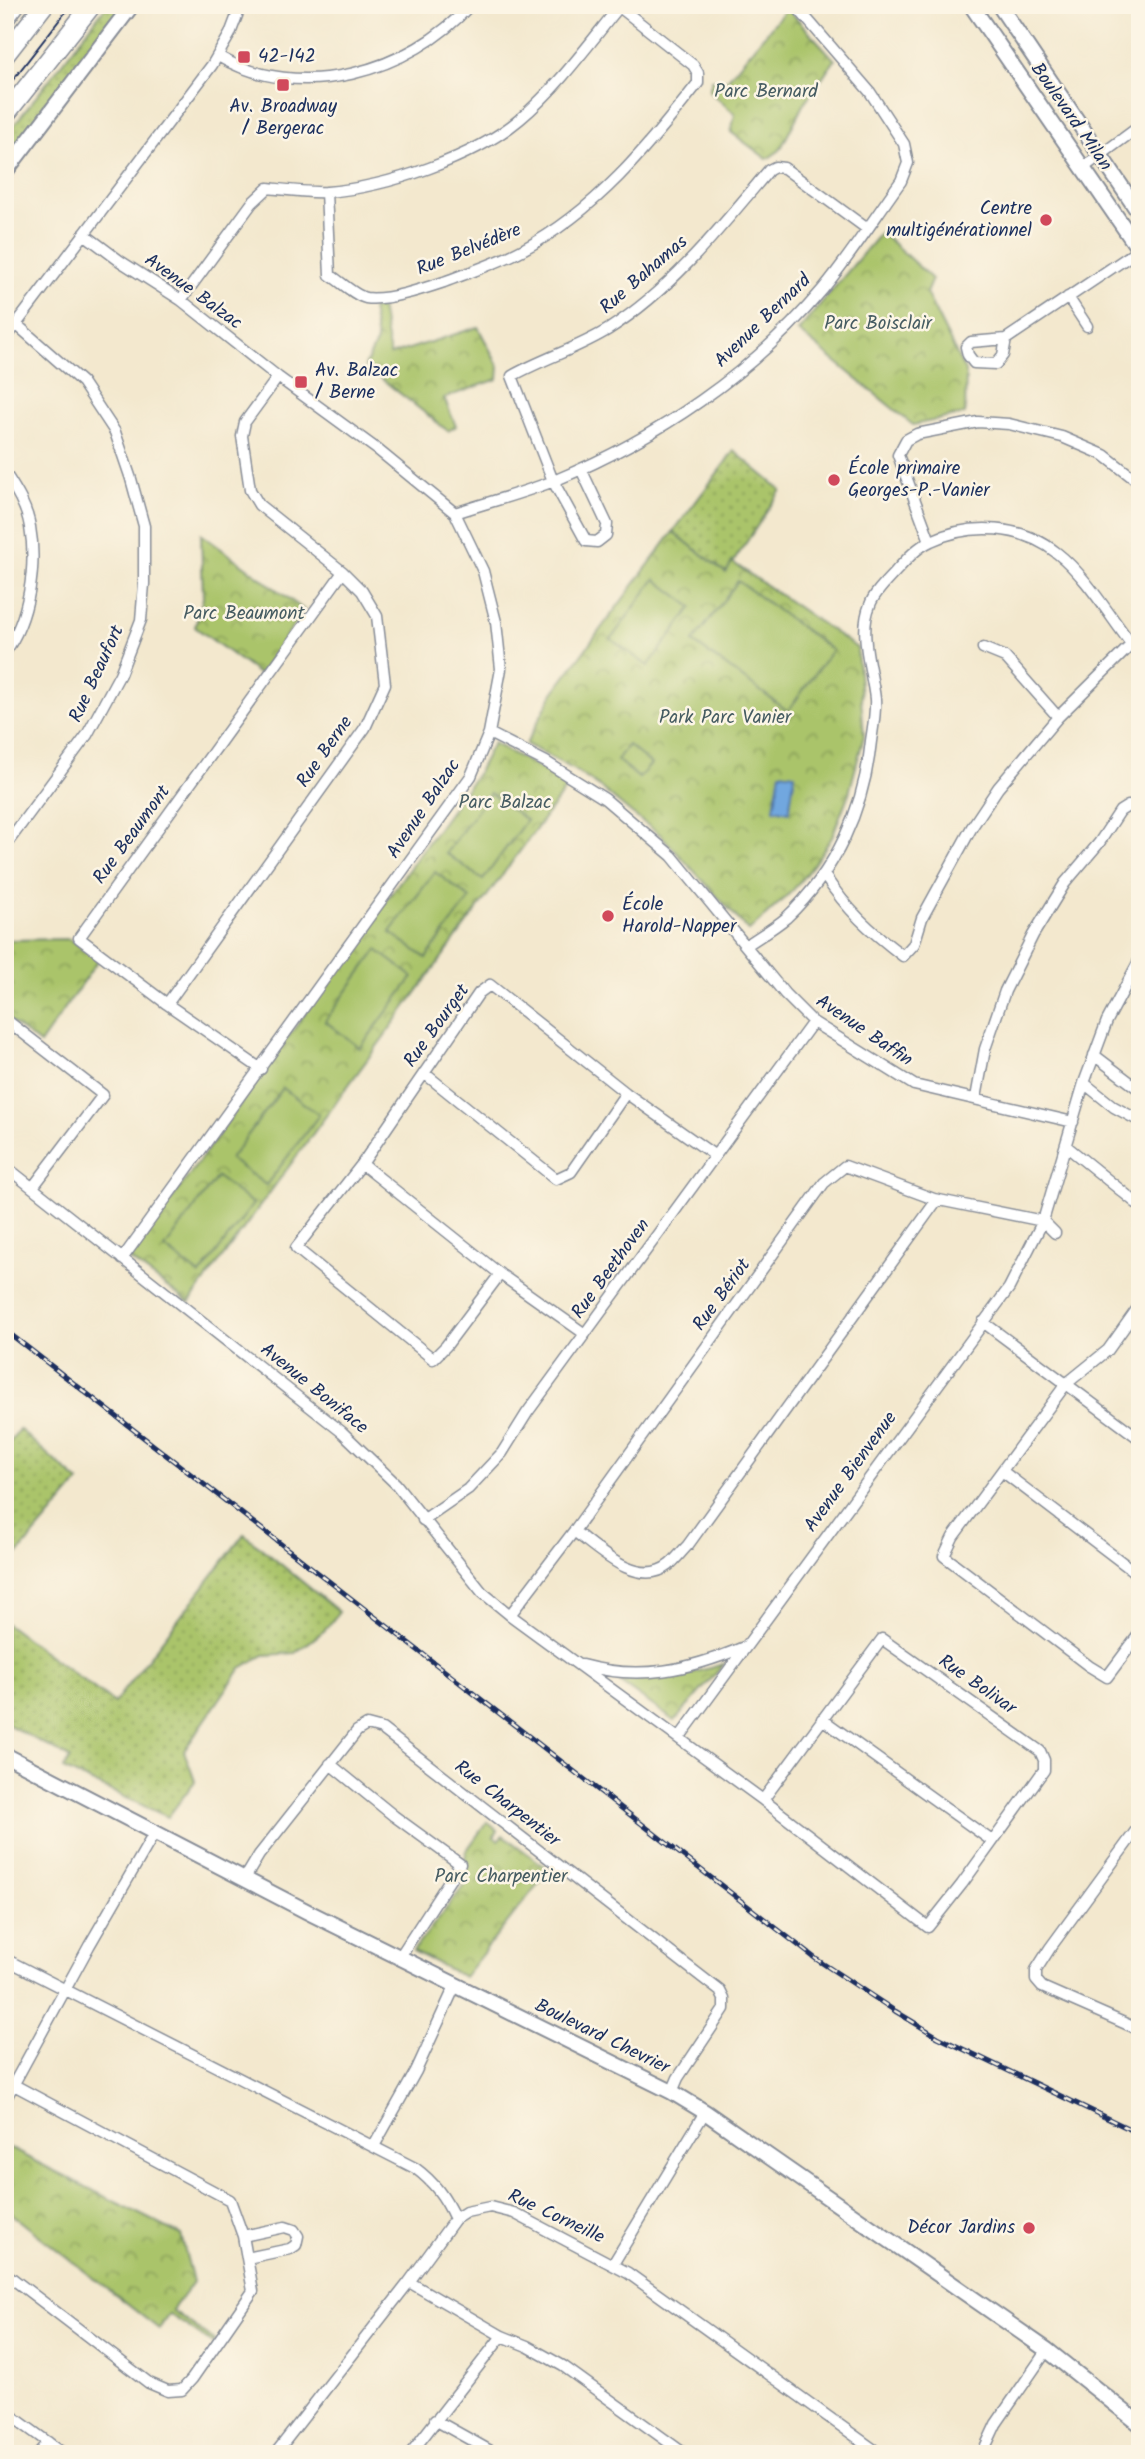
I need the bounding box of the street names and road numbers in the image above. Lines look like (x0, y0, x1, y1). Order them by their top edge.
street label: Boulevard Milan (1022, 57, 1120, 177)
street label: Rue Belvédère (412, 215, 526, 285)
street label: Rue Bahamas (593, 228, 695, 322)
street label: Avenue Balzac (138, 246, 248, 338)
street label: Avenue Bernard (708, 266, 819, 375)
street label: Rue Beaufort (61, 620, 133, 728)
street label: Rue Berne (289, 709, 361, 794)
street label: Avenue Balzac (379, 753, 469, 865)
street label: Rue Beaumont (86, 779, 179, 891)
street label: Rue Bourget (396, 977, 478, 1074)
street label: Avenue Baffin (809, 987, 919, 1075)
street label: Rue Beethoven (564, 1212, 658, 1326)
street label: Rue Bériot (685, 1252, 759, 1338)
street label: Avenue Boniface (253, 1336, 375, 1442)
street label: Avenue Bienvenue (797, 1405, 905, 1539)
street label: Rue Bolivar (932, 1647, 1024, 1724)
street label: Rue Charpentier (447, 1753, 568, 1856)
street label: Boulevard Chevrier (529, 1991, 676, 2083)
street label: Rue Corneille (503, 2181, 610, 2253)

